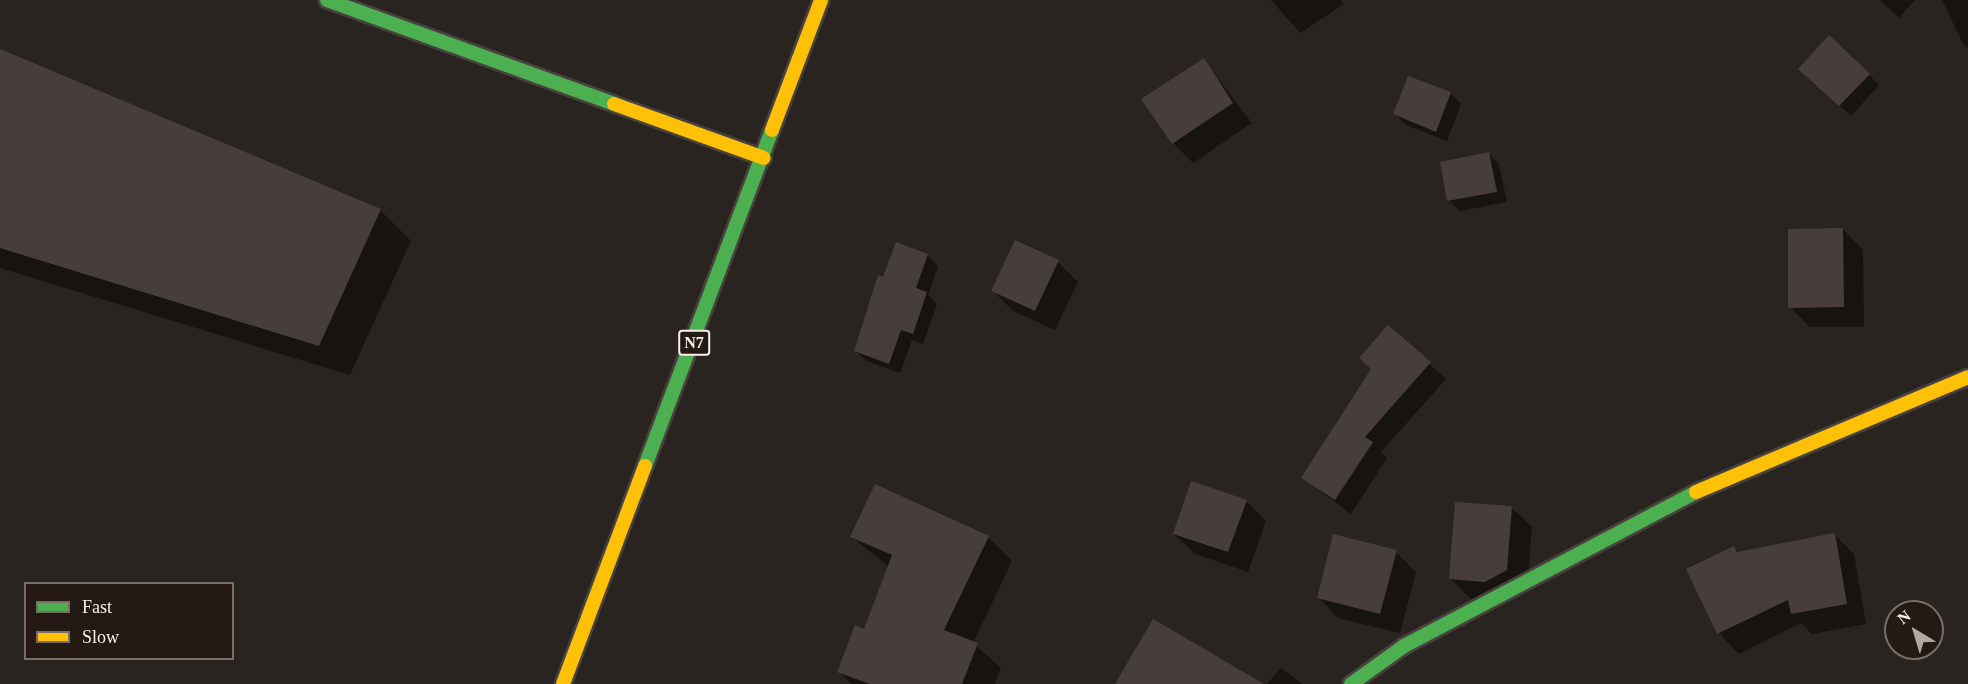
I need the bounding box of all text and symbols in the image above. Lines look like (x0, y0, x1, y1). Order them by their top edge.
road number: N7 (678, 330, 710, 356)
legend (24, 582, 234, 660)
text: Fast (82, 597, 112, 617)
north arrow (1884, 600, 1944, 660)
text: N (1894, 607, 1914, 627)
text: Slow (82, 627, 119, 647)

